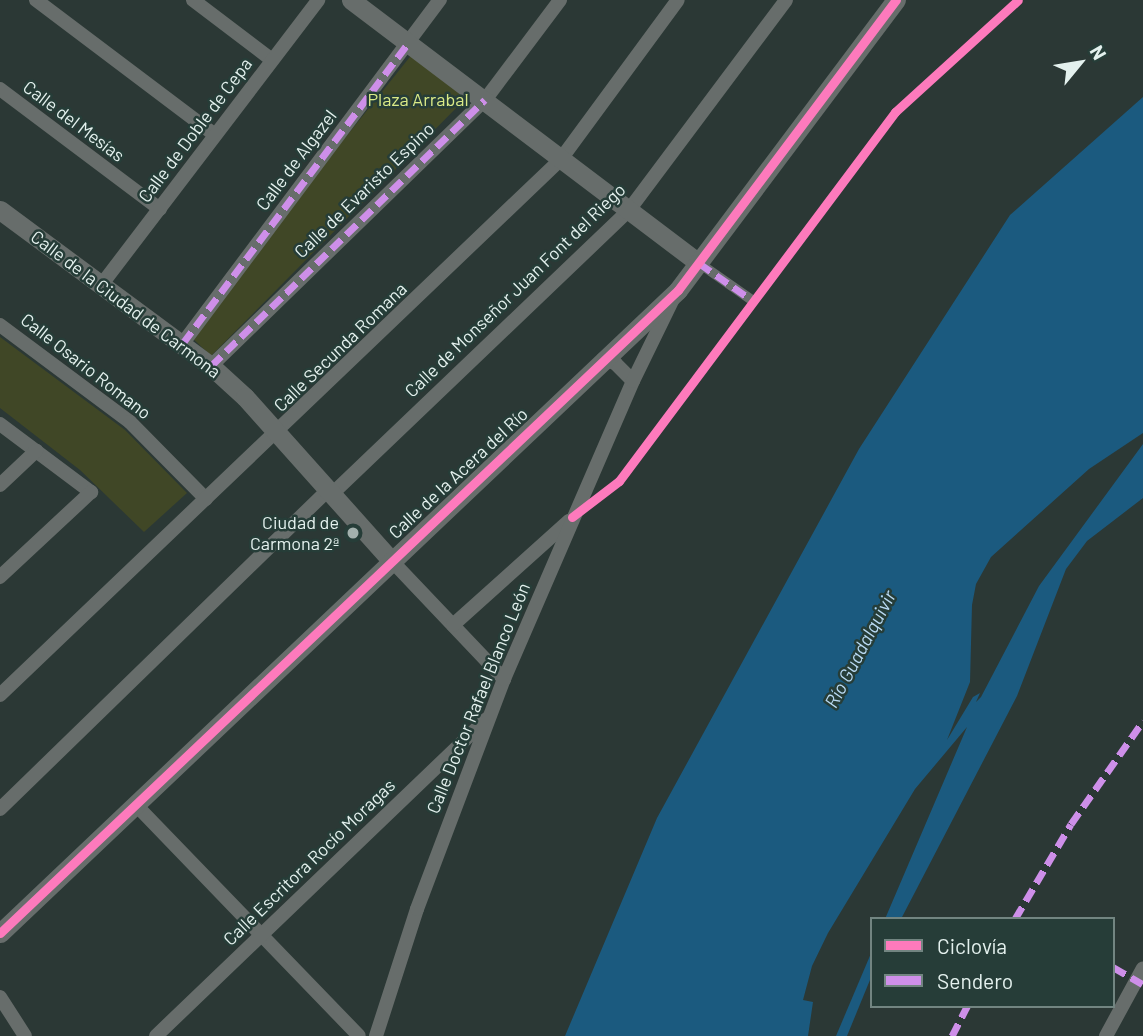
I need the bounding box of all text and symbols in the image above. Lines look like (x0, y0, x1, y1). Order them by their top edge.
north arrow (1045, 28, 1115, 98)
text: N (1085, 41, 1112, 63)
street label: Calle de Doble de Cepa (134, 54, 256, 206)
street label: Calle del Mesías (19, 76, 129, 166)
park label: Plaza Arrabal (367, 88, 469, 110)
street label: Calle de Algazel (251, 106, 341, 214)
street label: Calle de Evaristo Espino (290, 118, 438, 262)
street label: Calle de Monseñor Juan Font del Riego (400, 179, 630, 401)
street label: Calle de la Ciudad de Carmona (27, 226, 225, 382)
street label: Calle Secunda Romana (269, 278, 411, 416)
street label: Calle Osario Romano (17, 308, 155, 424)
street label: Calle de la Acera del Río (384, 403, 532, 543)
place label: Ciudad de Carmona 2ª (250, 512, 339, 554)
marker: Ciudad de Carmona 2ª (345, 525, 361, 541)
street label: Calle Doctor Rafael Blanco León (422, 580, 534, 816)
water label: Río Guadalquivir (820, 587, 900, 711)
street label: Calle Escritora Rocío Moragas (219, 774, 399, 950)
legend (870, 917, 1115, 1008)
text: Ciclovía (937, 933, 1007, 958)
text: Sendero (937, 968, 1013, 993)

